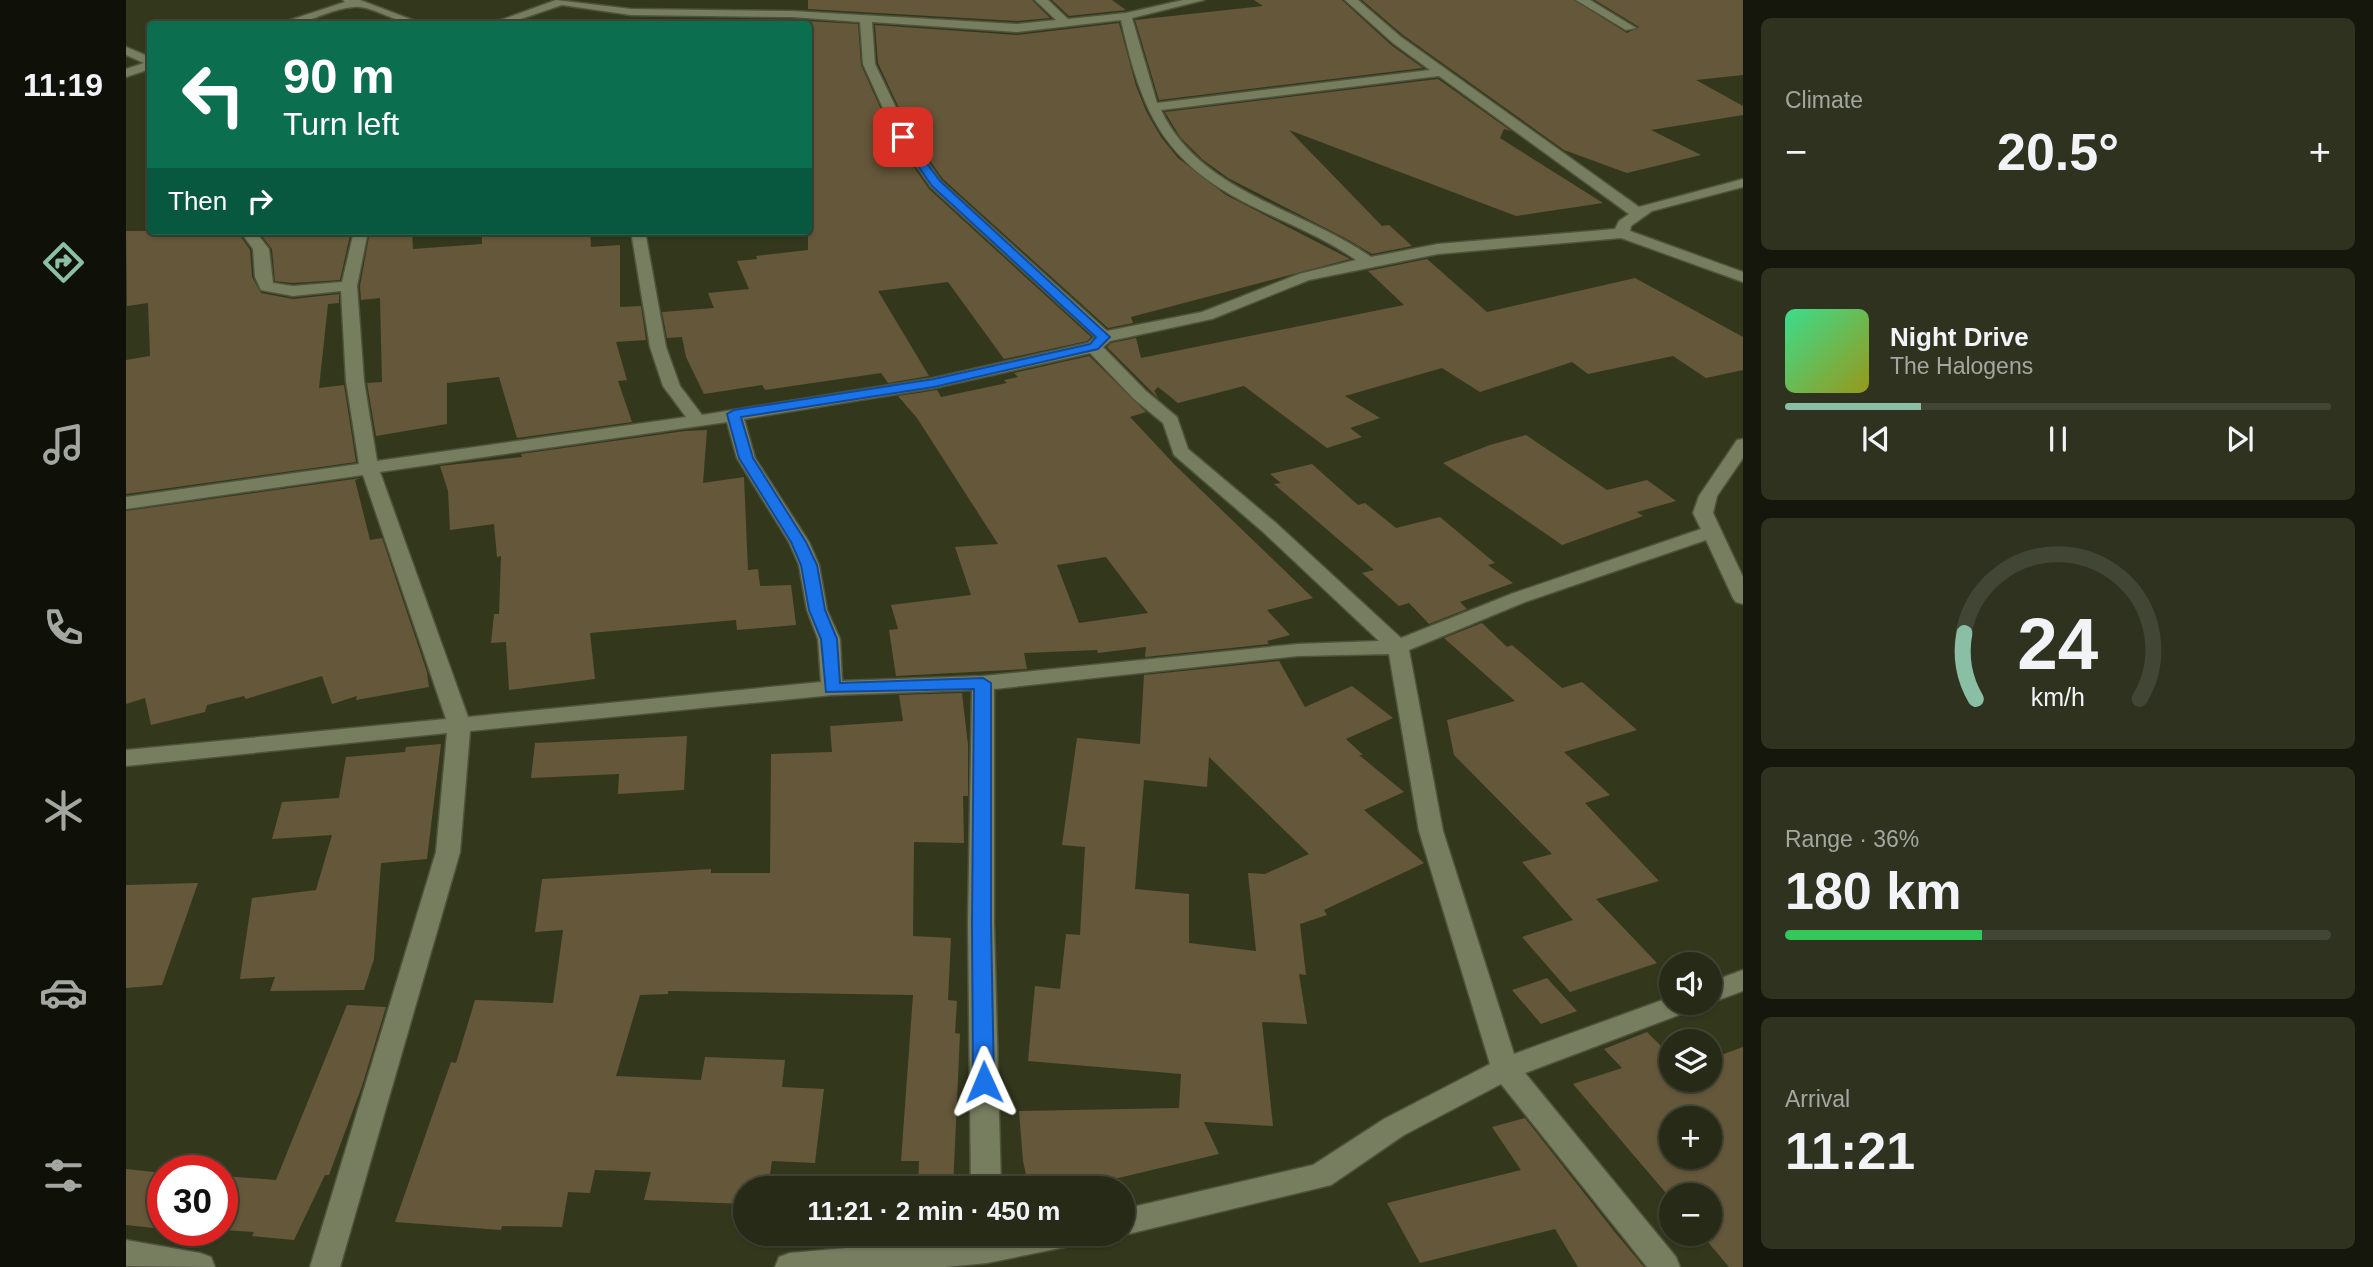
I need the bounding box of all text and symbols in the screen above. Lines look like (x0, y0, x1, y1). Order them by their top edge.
icon: left (168, 49, 259, 140)
text: 90 m (283, 49, 395, 103)
text: 11:19 (23, 67, 103, 103)
text: Climate (1785, 87, 1863, 113)
text: Turn left (283, 106, 399, 142)
pin (873, 107, 933, 167)
icon: arrive (884, 118, 922, 156)
text: 20.5° (1997, 123, 2119, 181)
text: − (1785, 131, 1807, 173)
text: + (2309, 131, 2331, 173)
icon: right (241, 182, 279, 220)
text: Then (168, 186, 227, 216)
icon: directions (39, 238, 88, 287)
text: Night Drive (1890, 322, 2029, 352)
text: The Halogens (1890, 353, 2033, 379)
icon: music (39, 420, 88, 469)
icon: previous (1857, 420, 1895, 458)
icon: pause (2039, 420, 2077, 458)
icon: next (2221, 420, 2259, 458)
icon: phone (39, 603, 88, 652)
text: 24 (2018, 604, 2099, 685)
text: km/h (2031, 683, 2085, 711)
icon: climate (39, 786, 88, 835)
text: Range · 36% (1785, 826, 1919, 852)
text: 180 km (1785, 862, 1961, 920)
map controls (1659, 952, 1722, 1246)
button: sound (1659, 952, 1722, 1015)
icon: car (39, 968, 88, 1017)
button: layers (1659, 1029, 1722, 1092)
position arrow (947, 1045, 1021, 1119)
text: Arrival (1785, 1086, 1850, 1112)
button: + (1659, 1106, 1722, 1169)
text: 11:21 (1785, 1122, 1915, 1180)
icon: filters (39, 1151, 88, 1200)
speed limit sign: 30 (147, 1155, 238, 1246)
button: − (1659, 1183, 1722, 1246)
text: 11:21 · 2 min · 450 m (808, 1196, 1060, 1226)

